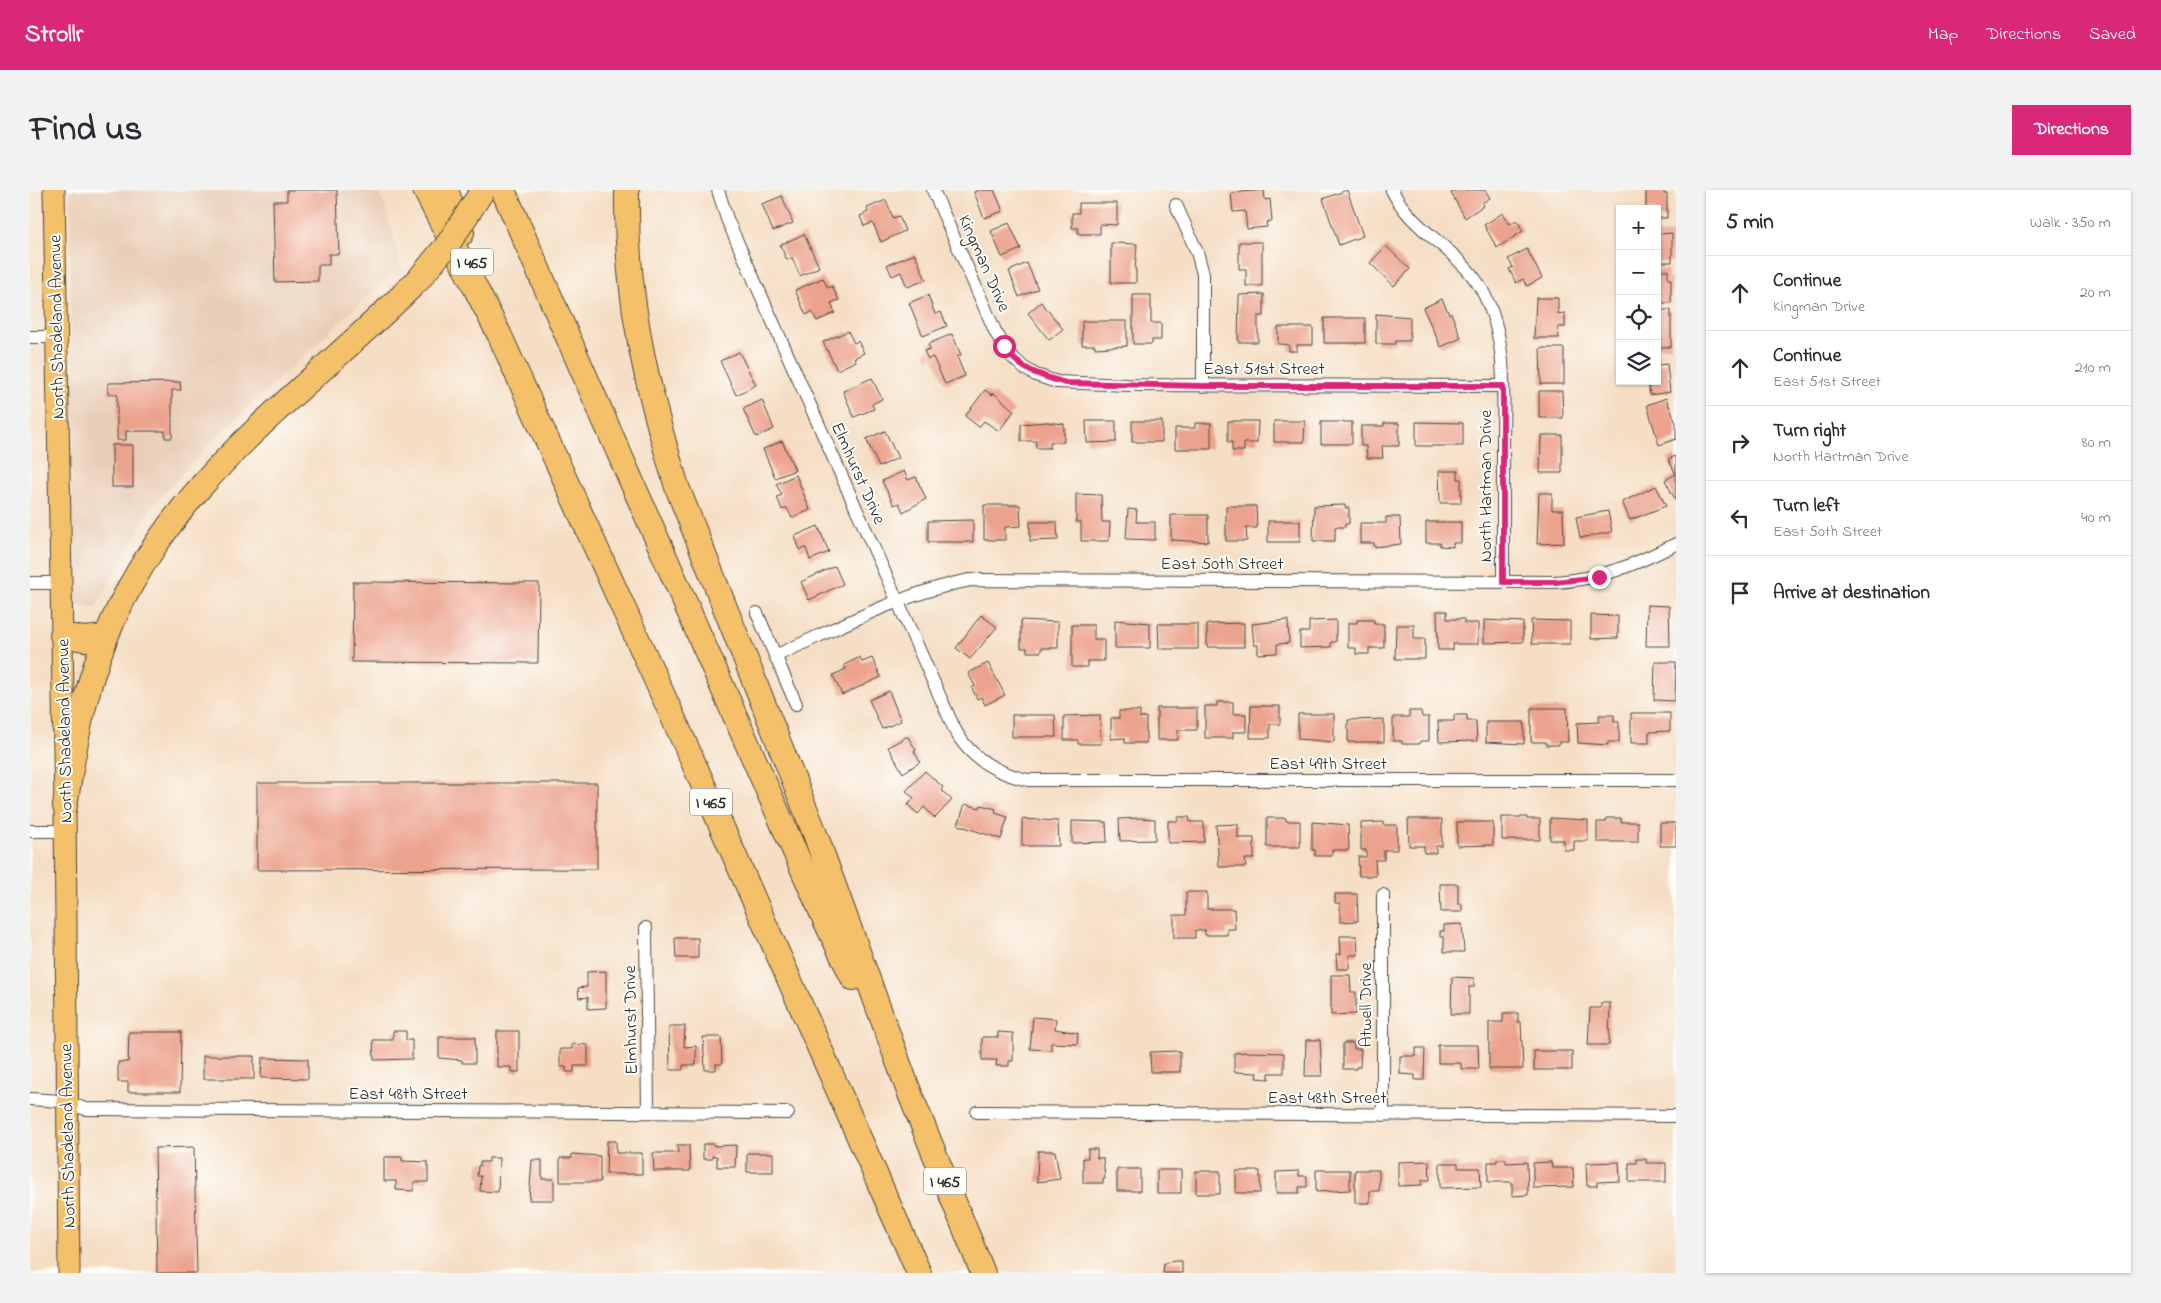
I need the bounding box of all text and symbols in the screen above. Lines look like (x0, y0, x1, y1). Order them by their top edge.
text: Strollr (25, 18, 83, 53)
text: Map (1928, 22, 1958, 48)
text: Directions (1986, 22, 2061, 48)
text: Saved (2089, 22, 2136, 48)
text: Find us (30, 105, 142, 156)
button: Directions (2012, 105, 2131, 155)
map controls (1616, 205, 1661, 385)
button: + (1616, 205, 1661, 250)
text: 5 min (1726, 208, 1774, 238)
street label: Kingman Drive (949, 211, 1016, 318)
text: Walk · 350 m (2030, 211, 2111, 235)
street label: North Shadeland Avenue (43, 234, 73, 419)
road number: I 465 (451, 248, 493, 276)
button: − (1616, 250, 1661, 295)
text: Continue (1773, 268, 1841, 295)
icon: ahead (1726, 279, 1754, 307)
text: 20 m (2080, 281, 2111, 305)
button: locate (1616, 295, 1661, 340)
text: Kingman Drive (1773, 295, 1865, 319)
route start (993, 335, 1016, 358)
button: layers (1616, 340, 1661, 385)
text: Continue (1773, 343, 1841, 370)
icon: ahead (1726, 354, 1754, 382)
text: 210 m (2075, 356, 2111, 380)
street label: East 51st Street (1203, 357, 1325, 383)
text: East 51st Street (1773, 370, 1881, 394)
street label: North Hartman Drive (1474, 409, 1500, 562)
street label: Elmhurst Drive (823, 418, 892, 530)
text: Turn right (1773, 418, 1846, 445)
icon: right (1726, 429, 1754, 457)
text: 80 m (2082, 431, 2111, 455)
text: North Hartman Drive (1773, 445, 1909, 469)
text: Turn left (1773, 493, 1840, 520)
icon: left (1726, 504, 1754, 532)
text: 40 m (2081, 506, 2111, 530)
text: East 50th Street (1773, 520, 1882, 544)
street label: East 50th Street (1161, 552, 1283, 578)
route end (1588, 566, 1611, 589)
icon: arrive (1726, 579, 1754, 607)
text: Arrive at destination (1773, 580, 1930, 607)
street label: North Shadeland Avenue (51, 638, 81, 823)
street label: East 49th Street (1269, 752, 1387, 778)
road number: I 465 (690, 788, 732, 816)
street label: Atwell Drive (1354, 961, 1380, 1048)
street label: Elmhurst Drive (618, 964, 646, 1075)
street label: North Shadeland Avenue (54, 1043, 84, 1228)
street label: East 48th Street (349, 1082, 467, 1108)
street label: East 48th Street (1268, 1086, 1386, 1112)
road number: I 465 (924, 1168, 966, 1194)

